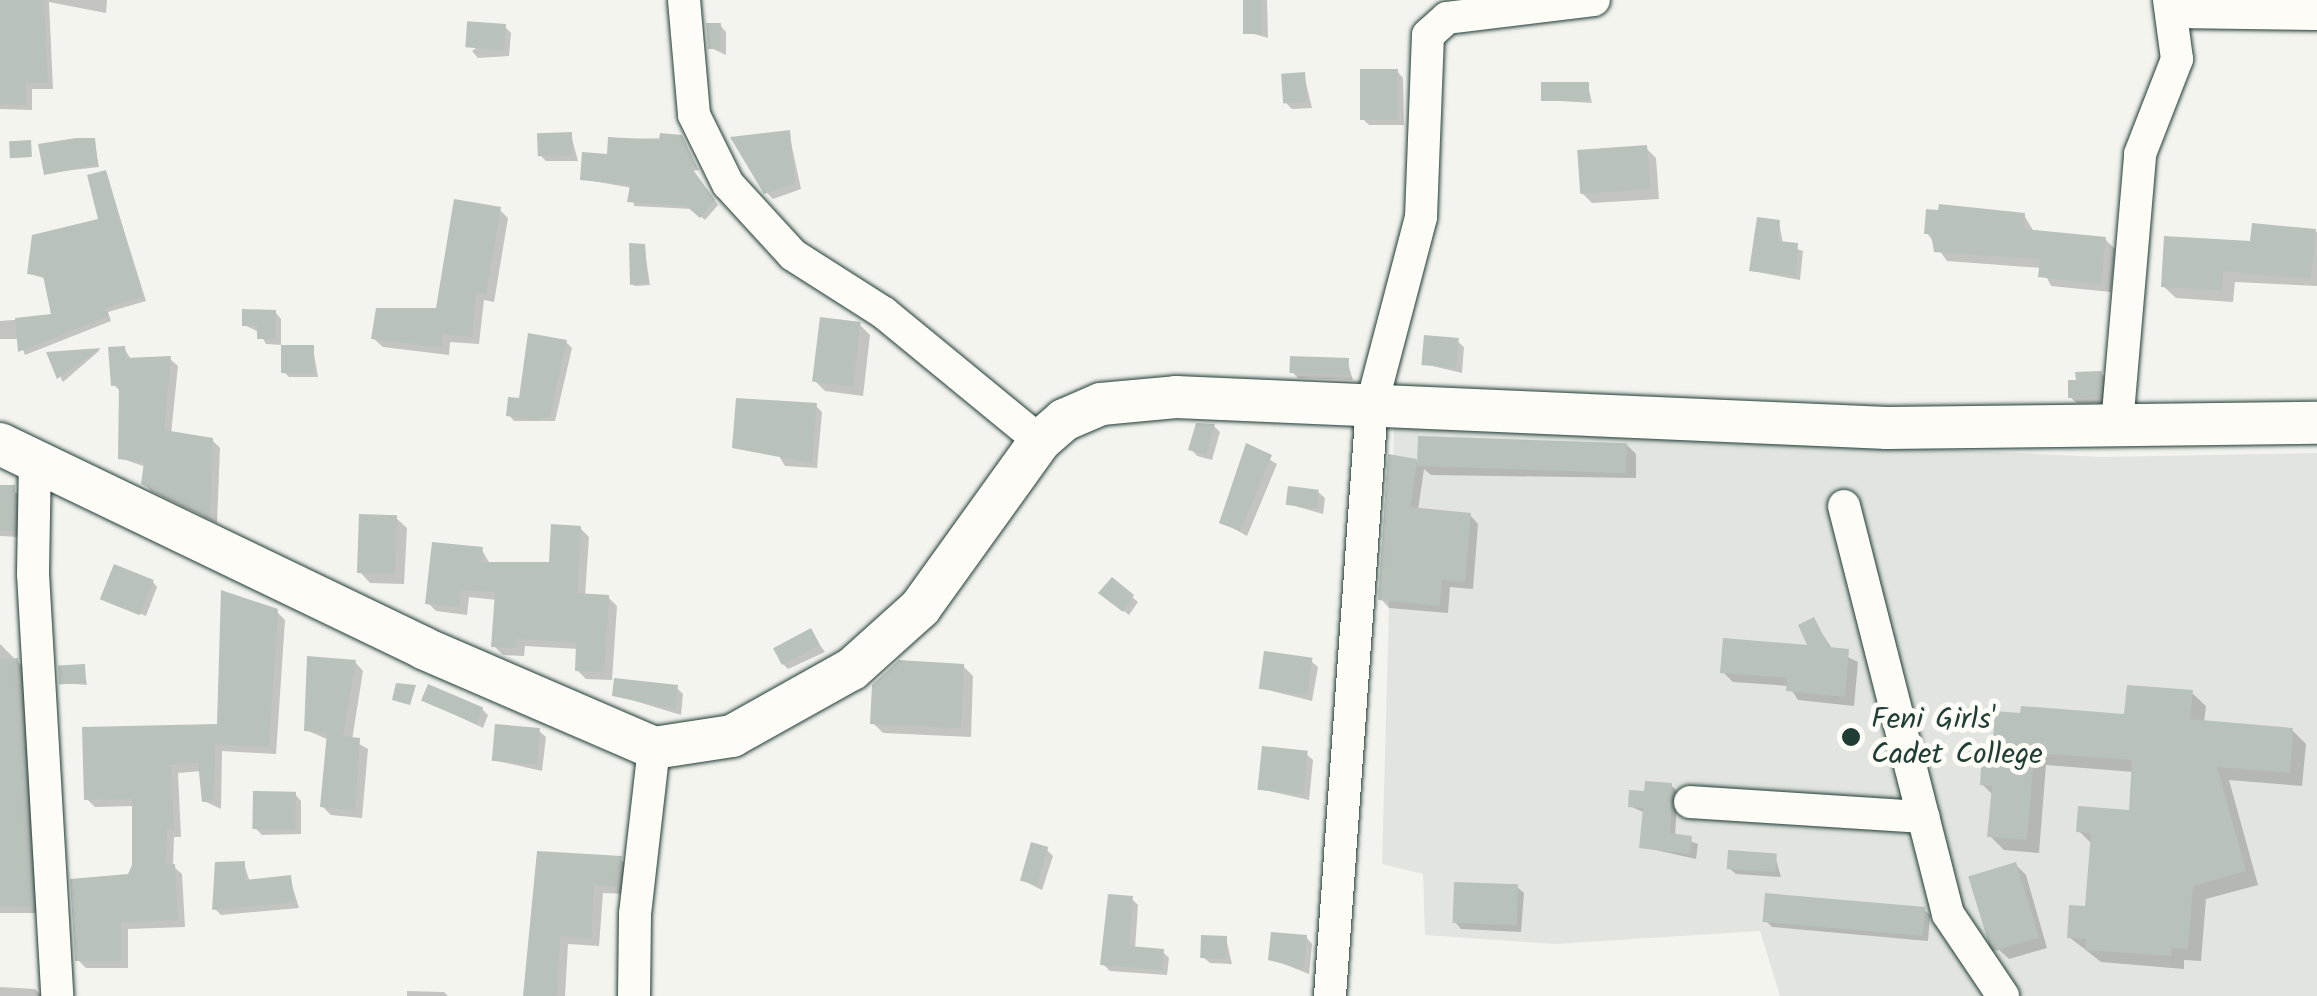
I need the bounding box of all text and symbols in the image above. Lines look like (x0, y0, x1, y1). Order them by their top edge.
place label: Feni Girls' Cadet College (1871, 702, 2043, 772)
marker: Feni Girls' Cadet College (1840, 726, 1862, 748)

